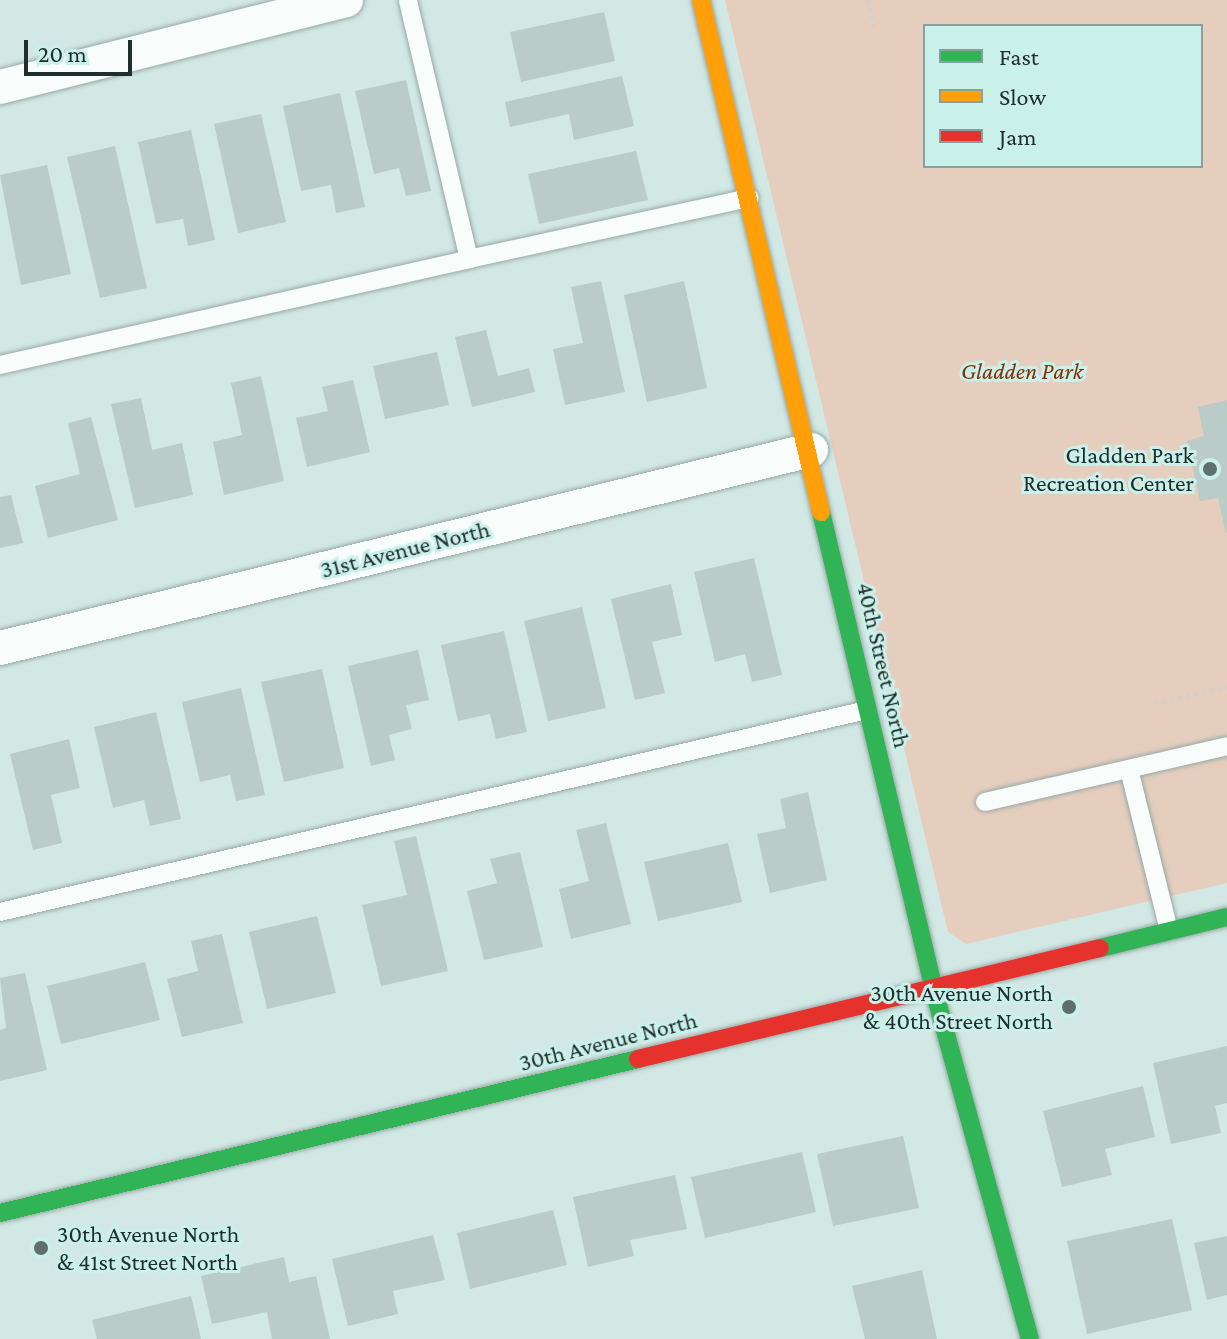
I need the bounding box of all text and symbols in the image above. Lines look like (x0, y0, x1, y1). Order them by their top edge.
scale bar (28, 24, 136, 74)
legend (923, 24, 1203, 168)
text: 20 m (38, 40, 87, 67)
text: Fast (999, 43, 1039, 70)
text: Slow (999, 83, 1046, 110)
text: Jam (999, 123, 1037, 150)
park label: Gladden Park (961, 357, 1083, 385)
place label: Gladden Park Recreation Center (1023, 441, 1194, 497)
marker: Gladden Park Recreation Center (1201, 460, 1219, 478)
street label: 31st Avenue North (317, 514, 493, 584)
street label: 40th Street North (851, 580, 917, 750)
place label: 30th Avenue North & 40th Street North (863, 979, 1053, 1035)
marker: 30th Avenue North & 40th Street North (1060, 998, 1078, 1016)
street label: 30th Avenue North (516, 1005, 700, 1077)
place label: 30th Avenue North & 41st Street North (57, 1220, 239, 1276)
marker: 30th Avenue North & 41st Street North (32, 1239, 50, 1257)

